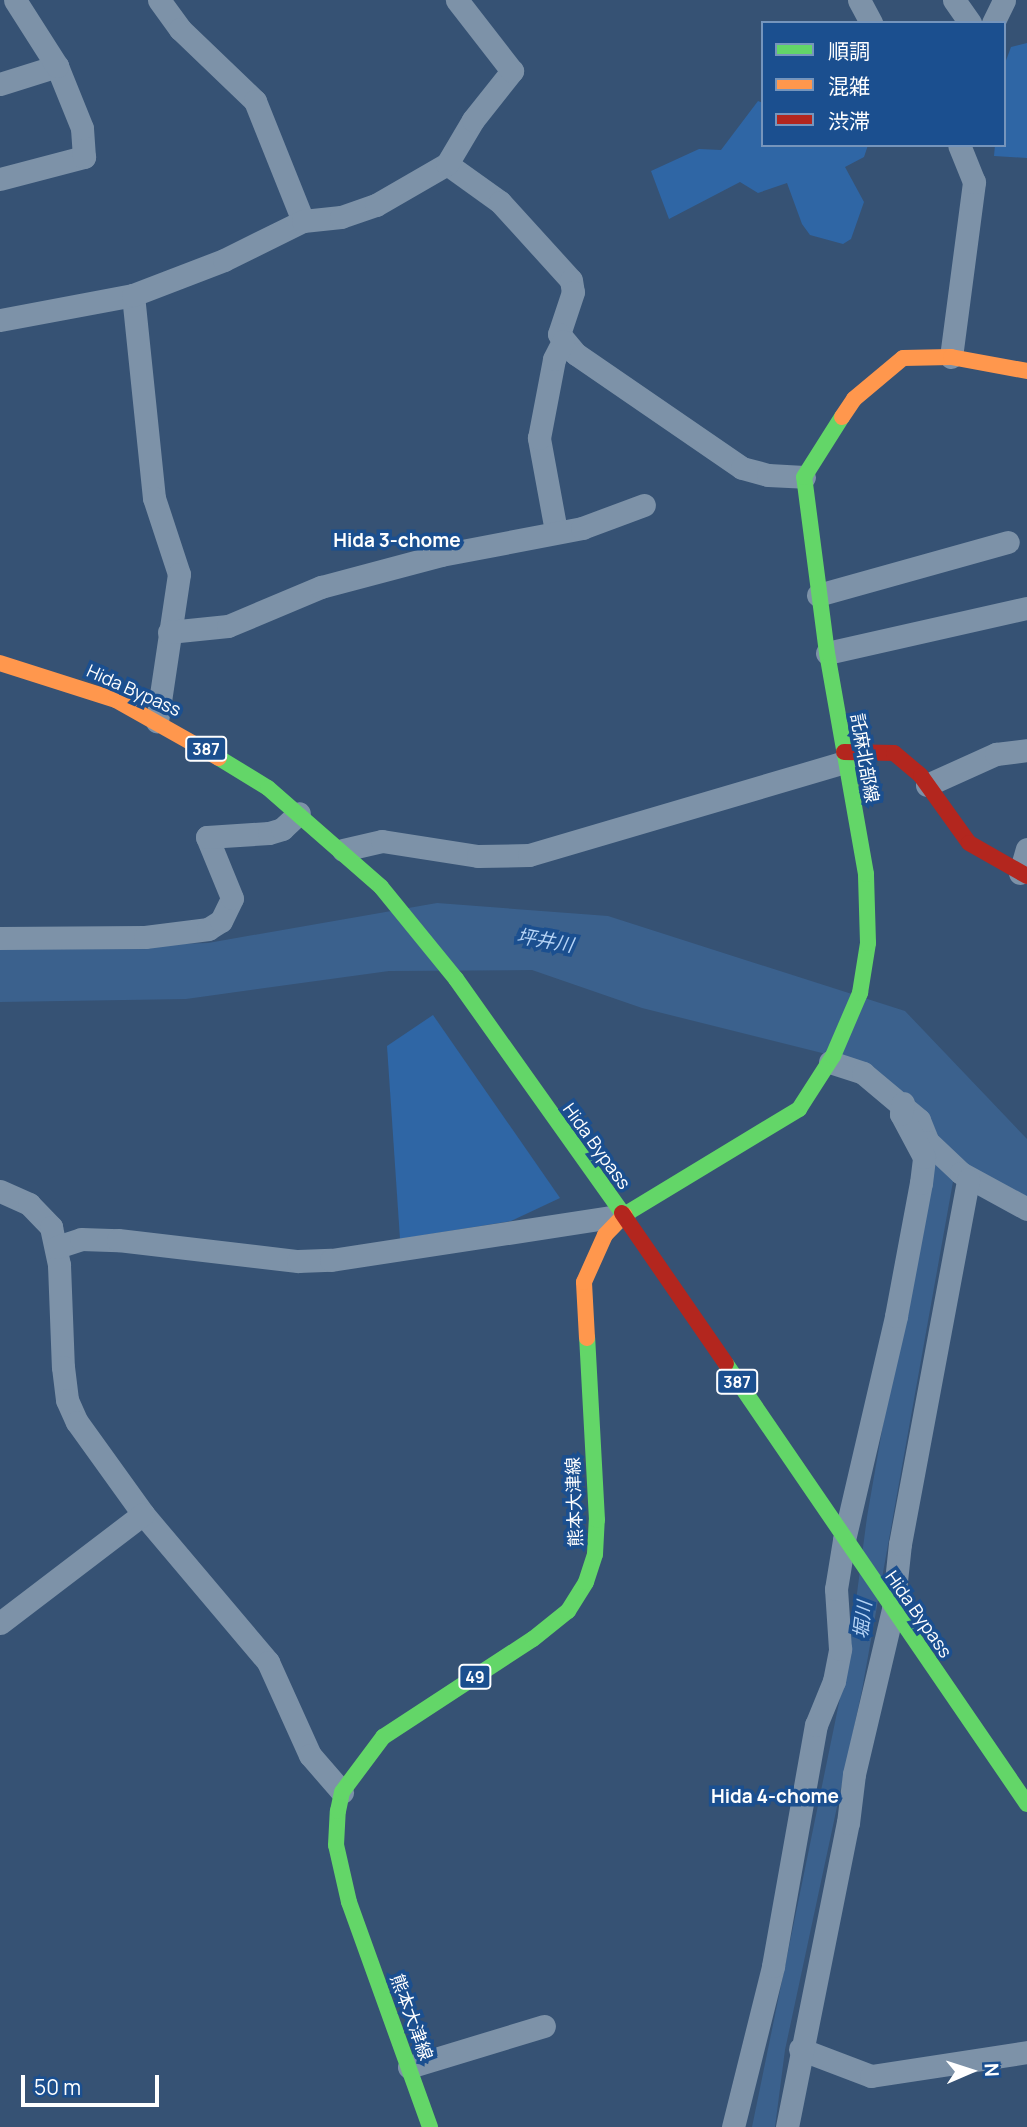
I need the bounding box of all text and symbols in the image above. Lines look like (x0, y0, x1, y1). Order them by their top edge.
legend (761, 21, 1006, 147)
text: 順調 (828, 37, 870, 65)
text: 混雑 (828, 72, 870, 100)
text: 渋滞 (828, 107, 870, 135)
district label: Hida 3-chome (333, 530, 461, 552)
street label: Hida Bypass (84, 660, 184, 720)
street label: 託麻北部線 (847, 712, 883, 804)
road number: 387 (185, 736, 227, 762)
water label: 坪井川 (515, 925, 575, 957)
street label: Hida Bypass (559, 1099, 635, 1193)
road number: 387 (716, 1370, 758, 1394)
street label: 熊本大津線 (562, 1457, 586, 1547)
street label: Hida Bypass (881, 1566, 957, 1662)
water label: 堀川 (849, 1600, 877, 1640)
road number: 49 (458, 1665, 492, 1690)
district label: Hida 4-chome (711, 1786, 839, 1808)
street label: 熊本大津線 (386, 1971, 438, 2063)
north arrow (936, 2036, 1006, 2106)
scale bar (24, 2060, 163, 2104)
text: N (979, 2062, 1005, 2077)
text: 50 m (34, 2073, 81, 2101)

